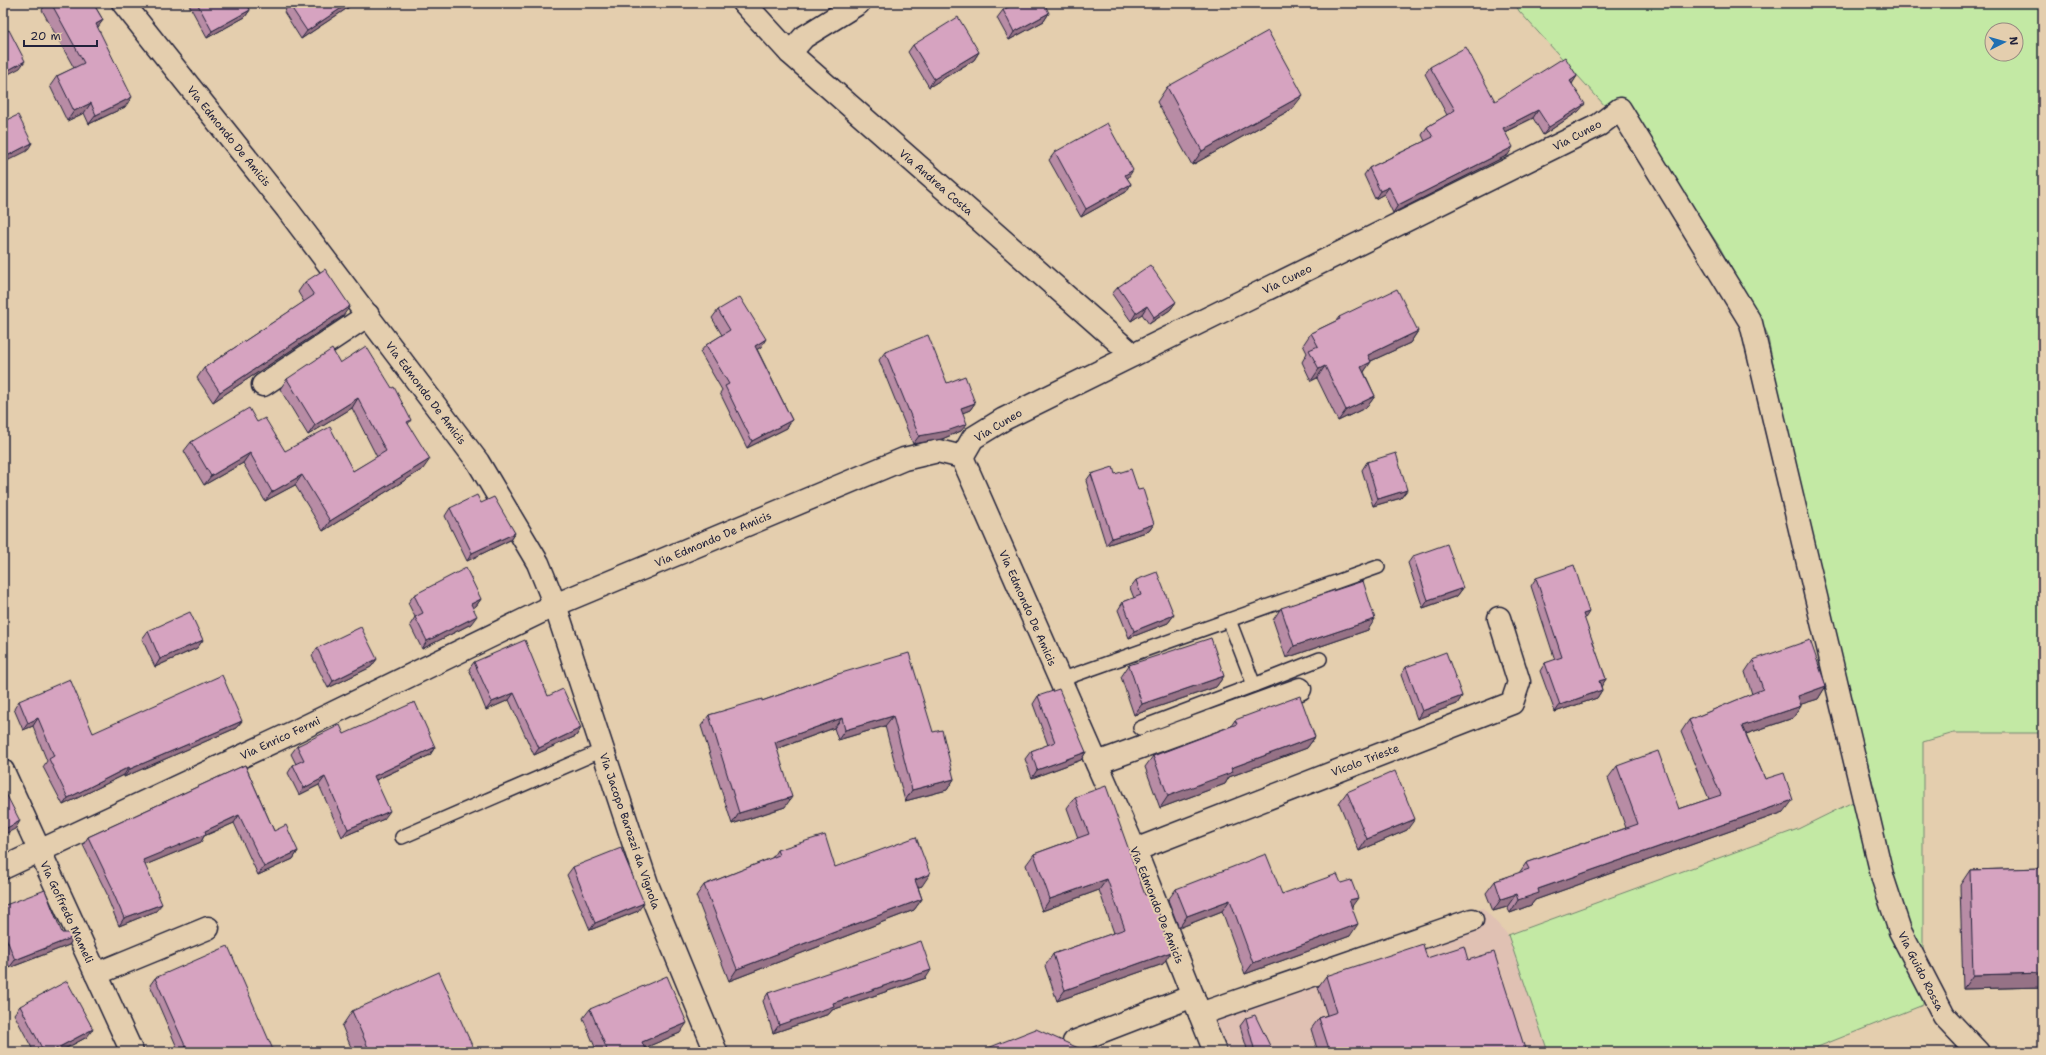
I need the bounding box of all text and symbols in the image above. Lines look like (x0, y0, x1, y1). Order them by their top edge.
scale bar (24, 22, 97, 48)
north arrow (1984, 22, 2024, 62)
text: 20 m (30, 28, 61, 44)
text: N (2006, 36, 2021, 46)
street label: Via Edmondo De Amicis (183, 83, 274, 190)
street label: Via Cuneo (1550, 116, 1605, 155)
street label: Via Andrea Costa (896, 146, 976, 219)
street label: Via Cuneo (1260, 261, 1315, 298)
street label: Via Edmondo De Amicis (382, 339, 469, 448)
street label: Via Cuneo (972, 405, 1025, 446)
street label: Via Edmondo De Amicis (653, 508, 774, 571)
street label: Via Edmondo De Amicis (995, 548, 1060, 669)
street label: Via Enrico Fermi (238, 713, 323, 764)
street label: Vicolo Trieste (1329, 741, 1401, 780)
street label: Via Jacopo Barozzi da Vignola (596, 751, 663, 912)
street label: Via Edmondo De Amicis (1126, 844, 1187, 966)
street label: Via Goffredo Mameli (36, 859, 97, 966)
street label: Via Guido Rossa (1894, 929, 1947, 1013)

